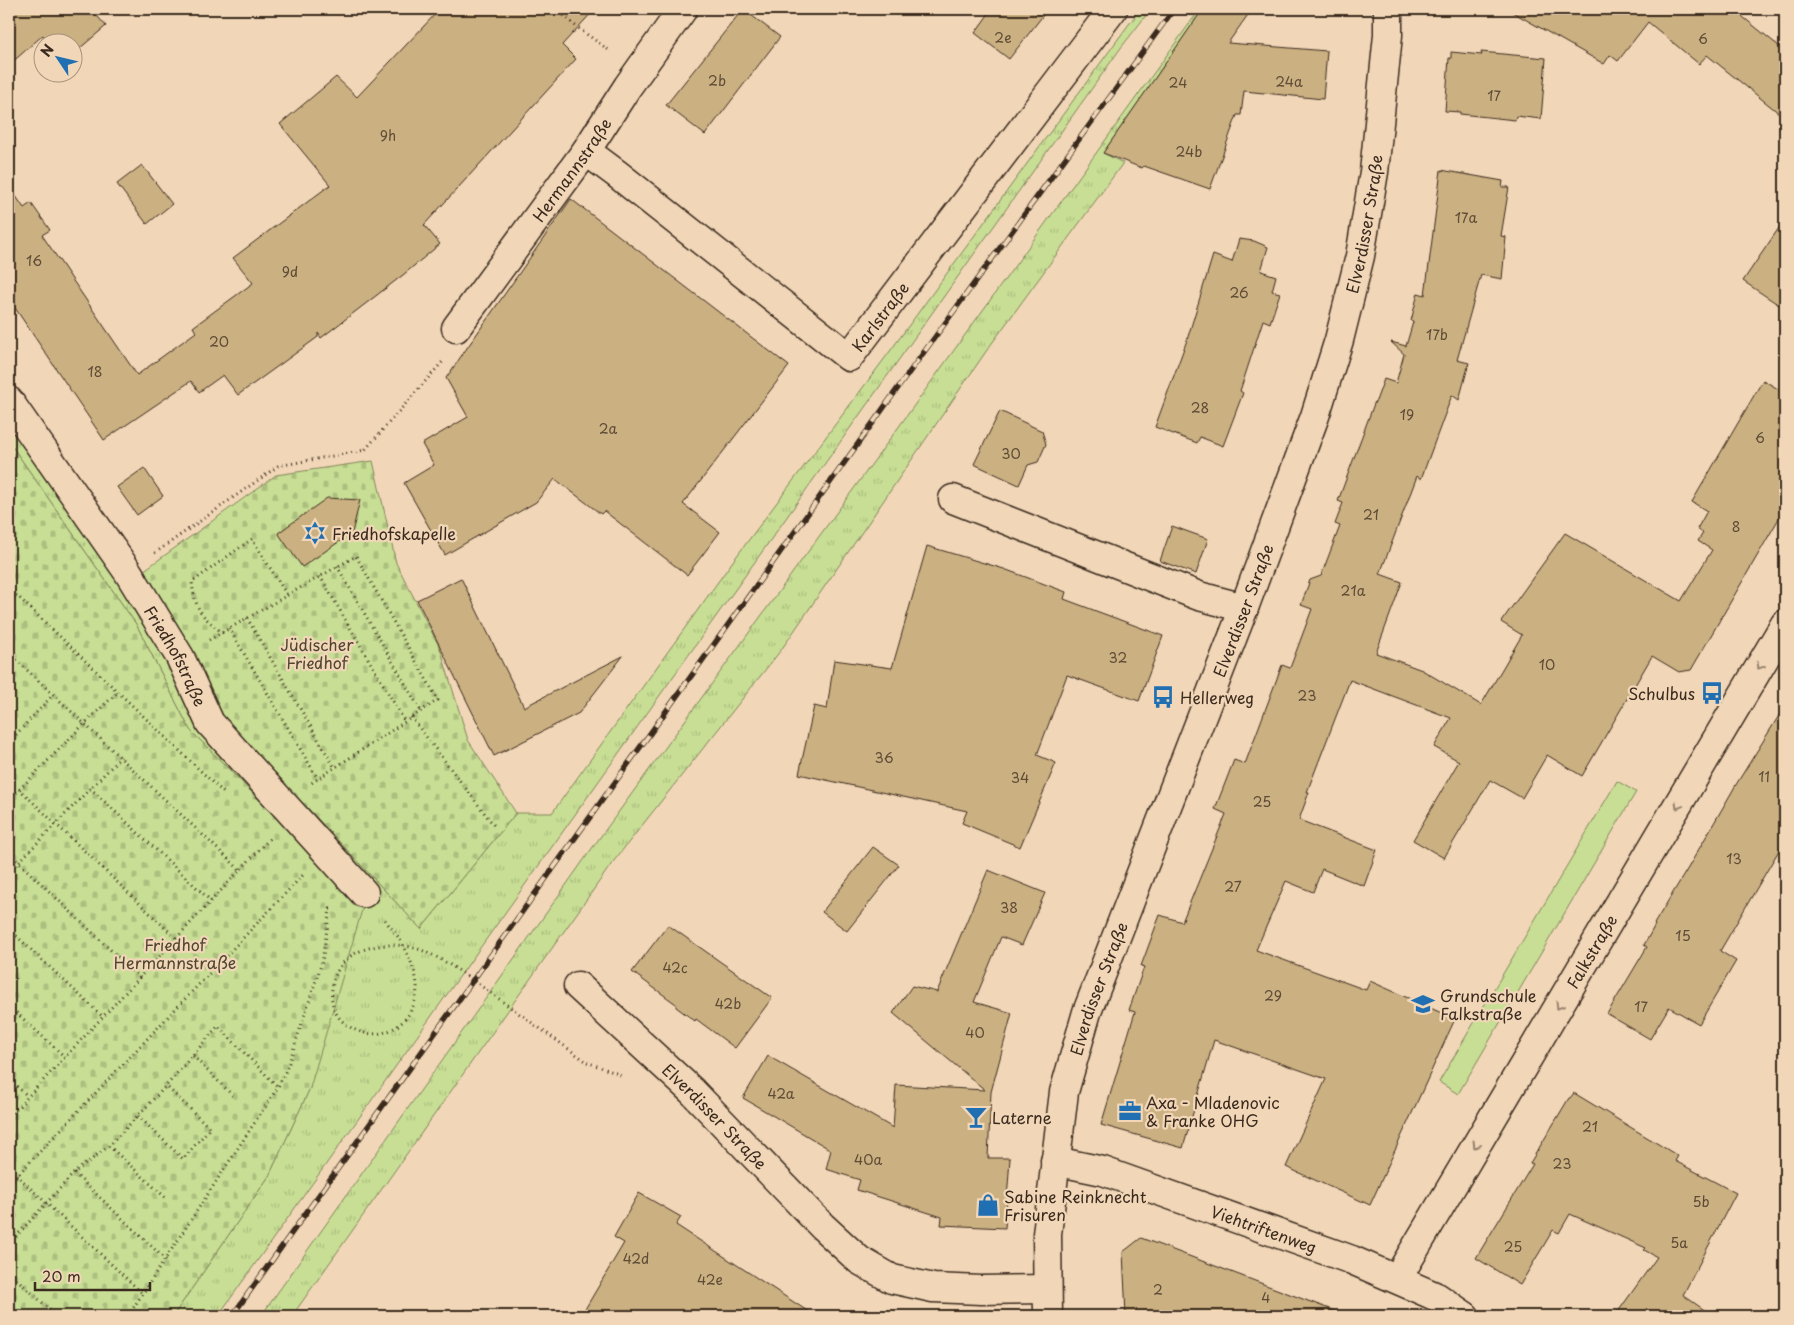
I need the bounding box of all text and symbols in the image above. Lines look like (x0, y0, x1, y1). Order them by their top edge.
house number: 2e (994, 27, 1012, 48)
house number: 6 (1698, 28, 1708, 49)
north arrow (32, 32, 82, 82)
text: N (35, 40, 59, 61)
house number: 2b (708, 70, 726, 91)
house number: 24a (1275, 71, 1303, 92)
house number: 24 (1169, 72, 1187, 93)
house number: 17 (1487, 85, 1501, 106)
street label: Hermannstraße (526, 113, 617, 227)
house number: 9h (380, 125, 396, 146)
house number: 24b (1176, 141, 1202, 162)
street label: Elverdisser Straße (1339, 154, 1388, 296)
house number: 17a (1455, 207, 1478, 228)
house number: 16 (26, 250, 42, 271)
house number: 9d (282, 261, 298, 282)
street label: Karlstraße (845, 277, 914, 356)
house number: 26 (1229, 282, 1249, 303)
house number: 17b (1426, 324, 1448, 345)
house number: 20 (209, 331, 229, 352)
house number: 18 (87, 361, 103, 382)
house number: 28 (1191, 397, 1209, 418)
house number: 19 (1400, 404, 1414, 425)
house number: 2a (599, 418, 617, 439)
house number: 6 (1755, 427, 1765, 448)
house number: 30 (1001, 443, 1021, 464)
house number: 21 (1363, 504, 1379, 525)
house number: 8 (1732, 516, 1740, 537)
synagogue icon: Friedhofskapelle (302, 520, 328, 546)
place label: Friedhofskapelle (332, 521, 456, 545)
street label: Elverdisser Straße (1206, 541, 1279, 680)
house number: 21a (1341, 580, 1366, 601)
street label: Friedhofstraße (139, 601, 213, 710)
park label: Jüdischer Friedhof (280, 632, 354, 674)
house number: 32 (1109, 647, 1127, 668)
house number: 10 (1539, 654, 1555, 675)
one-way arrow (1757, 660, 1767, 669)
bus stop icon: Schulbus (1699, 680, 1725, 706)
place label: Schulbus (1628, 681, 1695, 705)
bus stop icon: Hellerweg (1150, 684, 1176, 710)
place label: Hellerweg (1180, 685, 1254, 709)
house number: 23 (1298, 685, 1316, 706)
house number: 36 (874, 747, 894, 768)
house number: 11 (1758, 766, 1770, 787)
house number: 34 (1011, 767, 1029, 788)
house number: 25 (1253, 791, 1271, 812)
one-way arrow (1674, 800, 1684, 809)
house number: 13 (1726, 848, 1742, 869)
house number: 27 (1224, 876, 1242, 897)
house number: 38 (1000, 897, 1018, 918)
street label: Falkstraße (1560, 910, 1622, 993)
street label: Elverdisser Straße (1063, 918, 1133, 1058)
house number: 15 (1675, 925, 1691, 946)
park label: Friedhof Hermannstraße (114, 932, 236, 974)
house number: 42c (662, 957, 688, 978)
place label: Grundschule Falkstraße (1440, 983, 1537, 1025)
house number: 29 (1264, 985, 1282, 1006)
school or university icon: Grundschule Falkstraße (1410, 991, 1436, 1017)
house number: 42b (715, 993, 741, 1014)
house number: 17 (1634, 996, 1648, 1017)
one-way arrow (1555, 1000, 1565, 1009)
house number: 40 (965, 1022, 985, 1043)
street label: Elverdisser Straße (657, 1058, 773, 1174)
house number: 42a (767, 1083, 795, 1104)
place label: Axa - Mladenovic & Franke OHG (1146, 1090, 1280, 1132)
office icon: Axa - Mladenovic & Franke OHG (1117, 1098, 1143, 1124)
bar icon: Laterne (963, 1104, 989, 1130)
place label: Laterne (992, 1105, 1052, 1129)
house number: 21 (1582, 1116, 1598, 1137)
one-way arrow (1473, 1140, 1483, 1149)
house number: 40a (854, 1149, 882, 1170)
house number: 23 (1553, 1153, 1571, 1174)
place label: Sabine Reinknecht Frisuren (1004, 1184, 1147, 1226)
house number: 5b (1692, 1191, 1710, 1212)
shop icon: Sabine Reinknecht Frisuren (975, 1192, 1001, 1218)
street label: Viehtriftenweg (1208, 1199, 1320, 1259)
house number: 5a (1670, 1232, 1688, 1253)
house number: 25 (1504, 1236, 1522, 1257)
house number: 42d (623, 1248, 649, 1269)
scale bar (35, 1260, 150, 1292)
text: 20 m (42, 1264, 81, 1287)
house number: 42e (697, 1269, 723, 1290)
house number: 2 (1153, 1279, 1163, 1300)
house number: 4 (1261, 1287, 1271, 1308)

